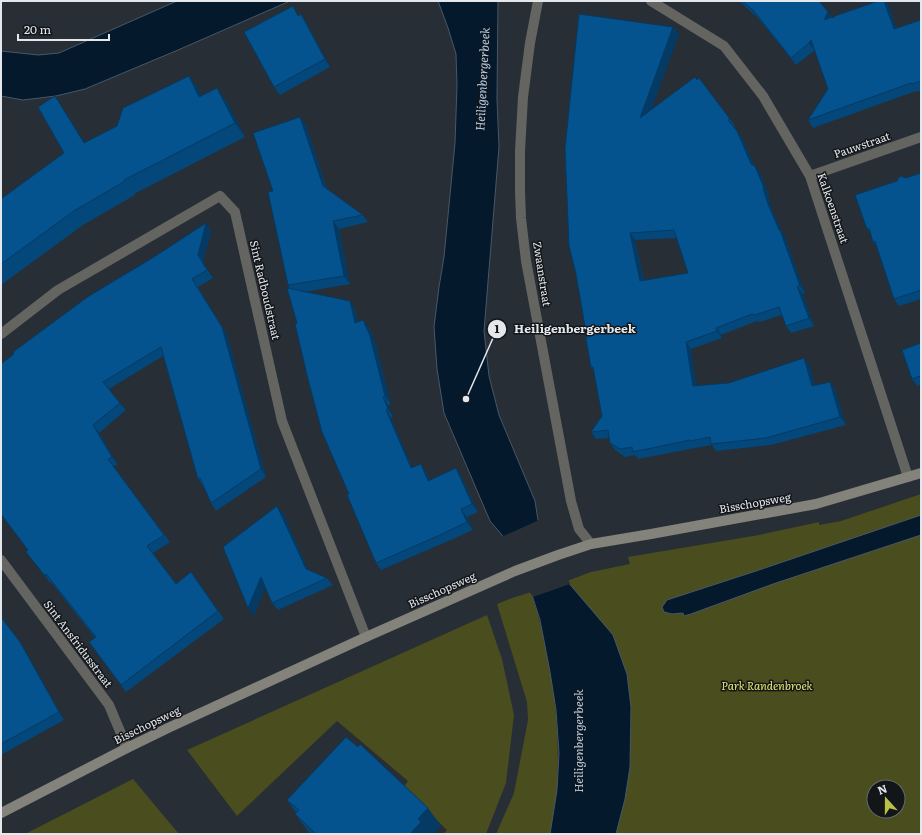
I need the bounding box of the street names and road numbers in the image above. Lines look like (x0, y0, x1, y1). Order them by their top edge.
street label: Pauwstraat (831, 127, 893, 161)
street label: Kalkoenstraat (814, 170, 854, 246)
street label: Sint Radboudstraat (247, 239, 285, 341)
street label: Zwaanstraat (530, 240, 556, 308)
street label: Bisschopsweg (718, 488, 793, 516)
street label: Bisschopsweg (405, 567, 479, 611)
street label: Sint Ansfridusstraat (41, 596, 117, 691)
street label: Bisschopsweg (110, 701, 183, 747)

